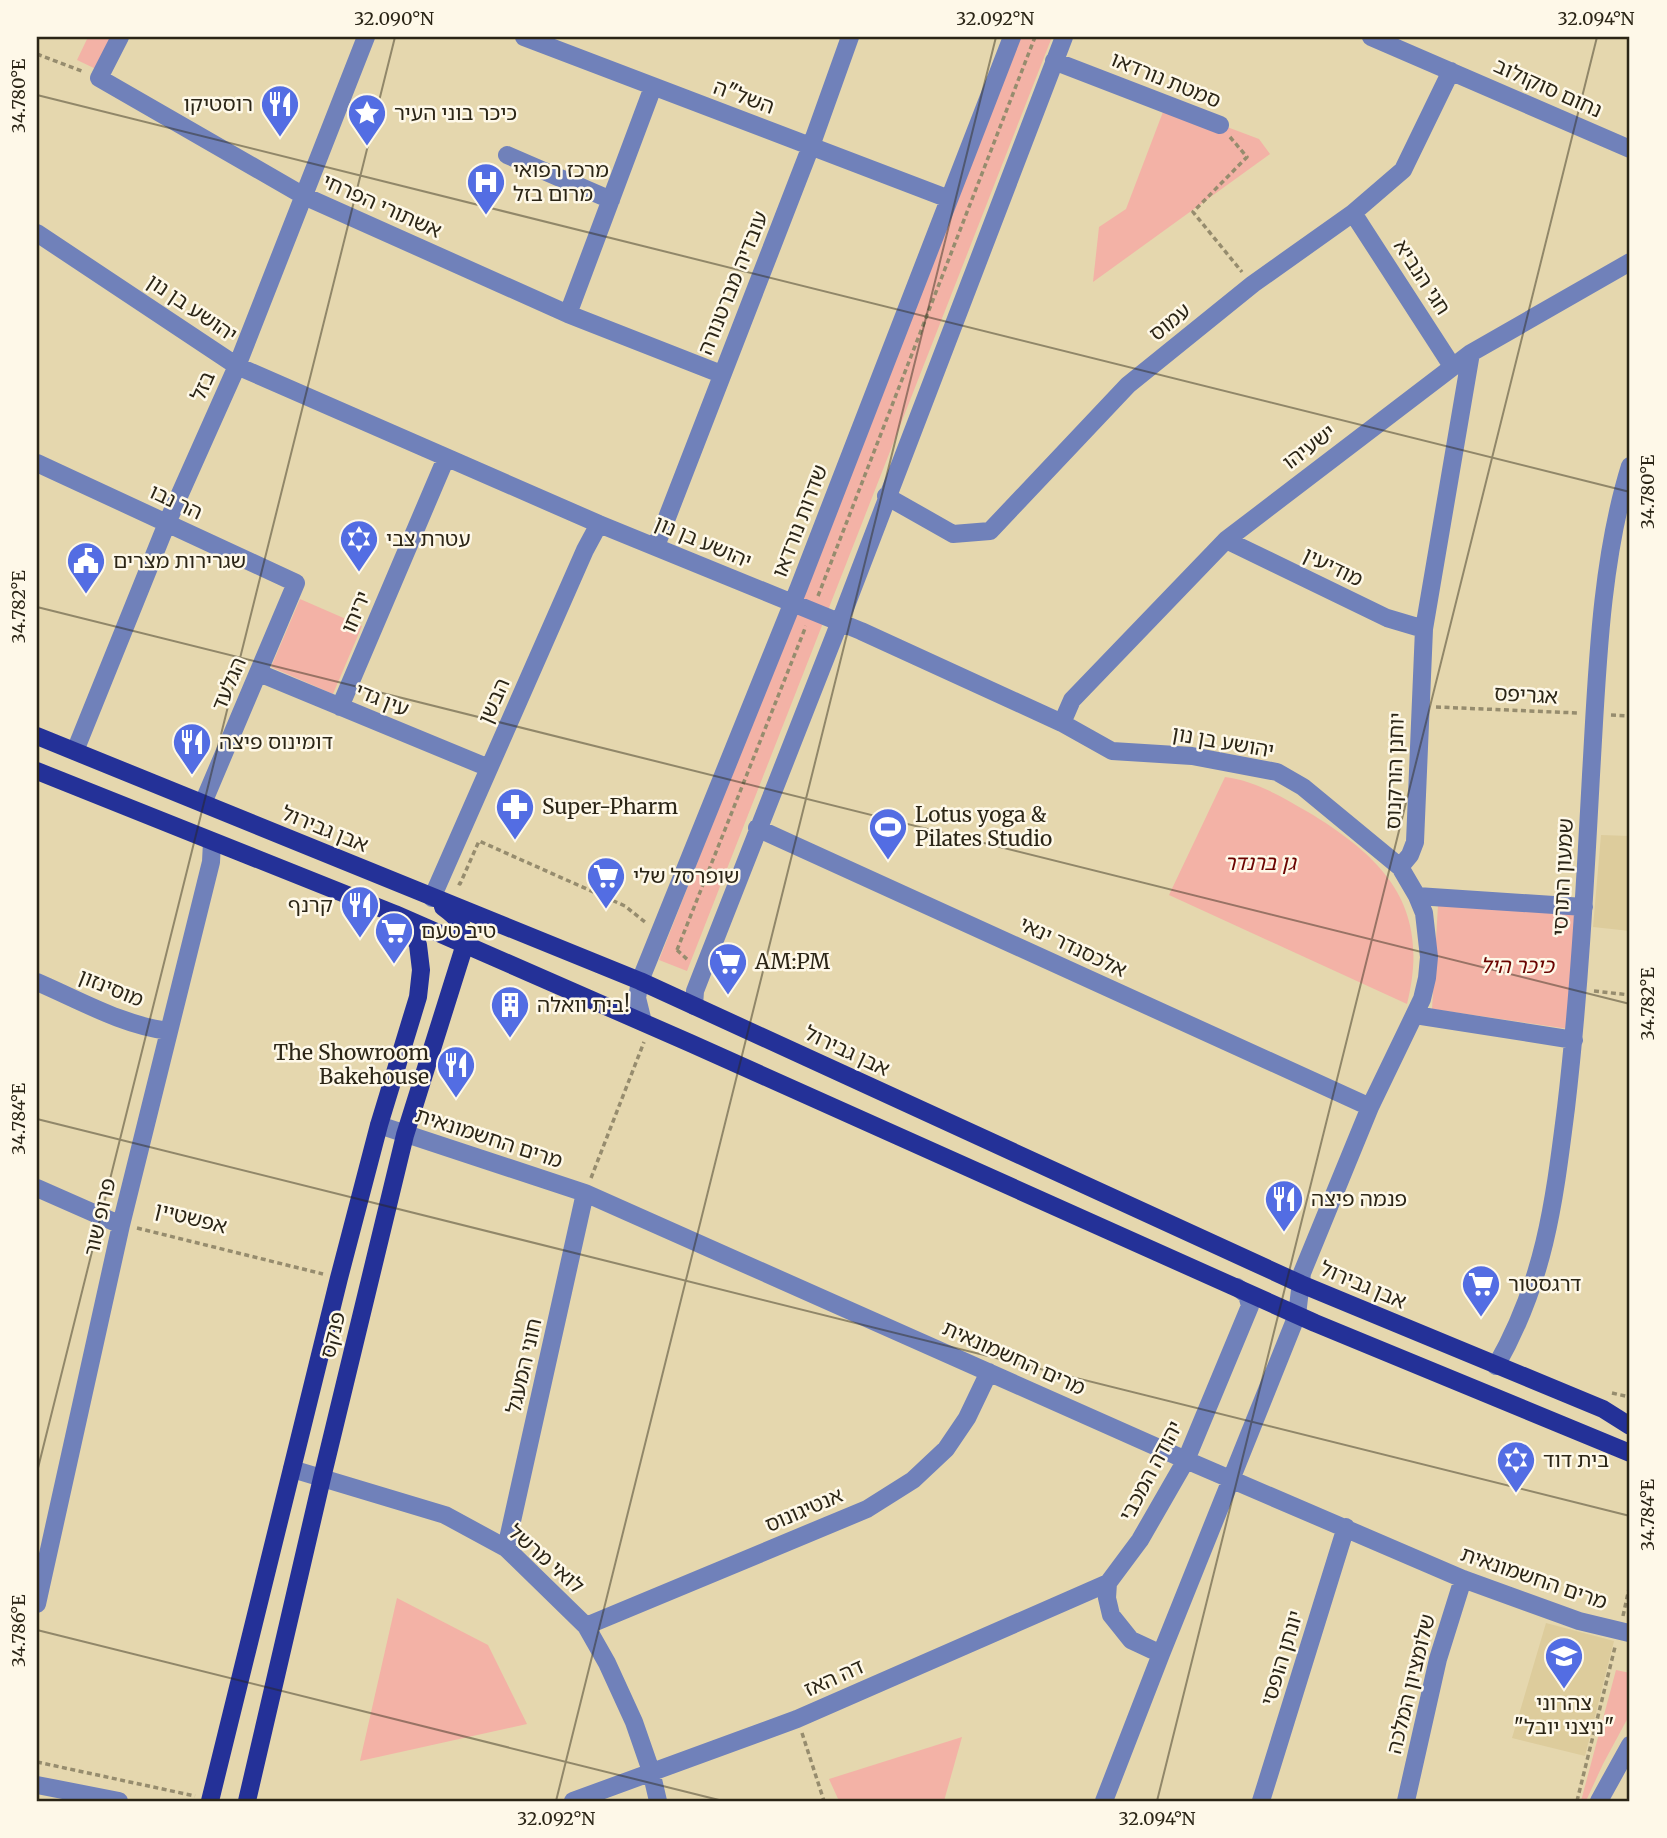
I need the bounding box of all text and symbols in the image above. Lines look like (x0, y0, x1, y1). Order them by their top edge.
text: 32.090°N (354, 7, 434, 30)
text: 32.092°N (956, 7, 1034, 30)
text: 32.094°N (1558, 7, 1635, 30)
street label: סמטת נורדאו (1107, 45, 1225, 114)
street label: נחום סוקולוב (1490, 52, 1607, 123)
text: 34.780°E (7, 58, 30, 133)
street label: השל"ה (710, 73, 778, 120)
restaurant icon: רוסטיקו (259, 83, 301, 138)
place label: רוסטיקו (183, 90, 253, 117)
place icon: כיכר בוני העיר (346, 92, 388, 147)
place label: כיכר בוני העיר (394, 99, 517, 126)
place label: מרכז רפואי מרום בזל (513, 156, 609, 207)
hospital icon: מרכז רפואי מרום בזל (465, 161, 507, 216)
street label: אשתורי הפרחי (318, 167, 446, 244)
street label: עובדיה מברטנורה (691, 207, 774, 359)
street label: חגי הנביא (1388, 234, 1457, 320)
street label: יהושע בן נון (142, 268, 243, 348)
street label: עמוס (1143, 297, 1196, 347)
street label: בזל (184, 367, 221, 405)
street label: ישעיהו (1277, 418, 1340, 475)
text: 34.780°E (1636, 454, 1659, 529)
street label: שדרות נורדאו (766, 461, 833, 581)
street label: הר נבו (145, 478, 207, 525)
street label: יהושע בן נון (650, 509, 756, 574)
synagogue icon: עטרת צבי (338, 518, 380, 573)
place label: עטרת צבי (386, 525, 471, 552)
public building icon: שגרירות מצרים (65, 540, 107, 595)
street label: מודיעין (1299, 541, 1368, 593)
place label: שגרירות מצרים (113, 547, 246, 574)
text: 34.782°E (7, 570, 30, 644)
street label: יריחו (335, 587, 376, 637)
street label: הגלעד (205, 653, 252, 715)
street label: הבשן (472, 674, 516, 728)
street label: עין גדי (351, 677, 413, 723)
street label: אגריפס (1493, 679, 1559, 710)
street label: יוחנן הורקנוס (1379, 712, 1410, 830)
street label: יהושע בן נון (1170, 719, 1276, 764)
restaurant icon: דומינוס פיצה (171, 721, 213, 776)
place label: דומינוס פיצה (219, 728, 333, 755)
pharmacy icon: Super-Pharm (494, 786, 536, 841)
place label: Super-Pharm (542, 793, 678, 820)
street label: אבן גבירול (278, 799, 373, 858)
place label: Lotus yoga & Pilates Studio (915, 801, 1052, 852)
sports icon: Lotus yoga & Pilates Studio (867, 806, 909, 861)
street label: שמעון התרסי (1546, 817, 1579, 937)
park label: גן ברנדר (1224, 849, 1298, 876)
supermarket icon: שופרסל שלי (585, 855, 627, 910)
place label: שופרסל שלי (633, 862, 739, 889)
restaurant icon: קרנף (339, 884, 381, 939)
place label: קרנף (288, 891, 333, 918)
supermarket icon: טיב טעם (373, 910, 415, 965)
street label: אלכסנדר ינאי (1015, 910, 1131, 983)
place label: טיב טעם (421, 917, 496, 944)
supermarket icon: AM:PM (707, 941, 749, 996)
place label: AM:PM (754, 948, 830, 975)
park label: כיכר היל (1480, 952, 1556, 979)
street label: מוסינזון (75, 962, 148, 1013)
text: 34.782°E (1636, 967, 1659, 1041)
building icon: בית וואלה! (489, 984, 531, 1039)
place label: בית וואלה! (537, 991, 630, 1018)
street label: אבן גבירול (800, 1019, 894, 1082)
place label: The Showroom Bakehouse (273, 1039, 429, 1090)
restaurant icon: The Showroom Bakehouse (435, 1044, 477, 1099)
text: 34.784°E (7, 1082, 30, 1155)
street label: מרים החשמונאית (412, 1101, 566, 1174)
street label: פרופ שור (77, 1175, 122, 1259)
restaurant icon: פנמה פיצה (1263, 1178, 1305, 1233)
place label: פנמה פיצה (1311, 1185, 1407, 1212)
street label: אפשטיין (152, 1196, 230, 1239)
street label: אבן גבירול (1316, 1254, 1410, 1315)
supermarket icon: דרגסטור (1460, 1263, 1502, 1318)
place label: דרגסטור (1508, 1270, 1581, 1297)
street label: פנקס (314, 1309, 351, 1361)
street label: מרים החשמונאית (939, 1314, 1090, 1401)
street label: חוני המעגל (499, 1316, 548, 1416)
street label: יהודה המכבי (1113, 1416, 1188, 1526)
synagogue icon: בית דוד (1495, 1439, 1537, 1494)
place label: בית דוד (1543, 1446, 1609, 1473)
text: 34.784°E (1636, 1478, 1659, 1551)
street label: אנטיגונוס (761, 1481, 847, 1538)
street label: לואי מרשל (503, 1518, 590, 1599)
street label: מרים החשמונאית (1457, 1540, 1611, 1615)
text: 34.786°E (7, 1594, 30, 1667)
street label: יונתן הופסי (1254, 1607, 1309, 1709)
street label: שלומציון המלכה (1380, 1611, 1441, 1757)
school or university icon: צהרוני "ניצני יובל" (1543, 1635, 1585, 1690)
street label: דה האז (800, 1653, 868, 1703)
place label: צהרוני "ניצני יובל" (1514, 1689, 1614, 1740)
text: 32.092°N (517, 1807, 595, 1830)
text: 32.094°N (1119, 1807, 1196, 1830)

